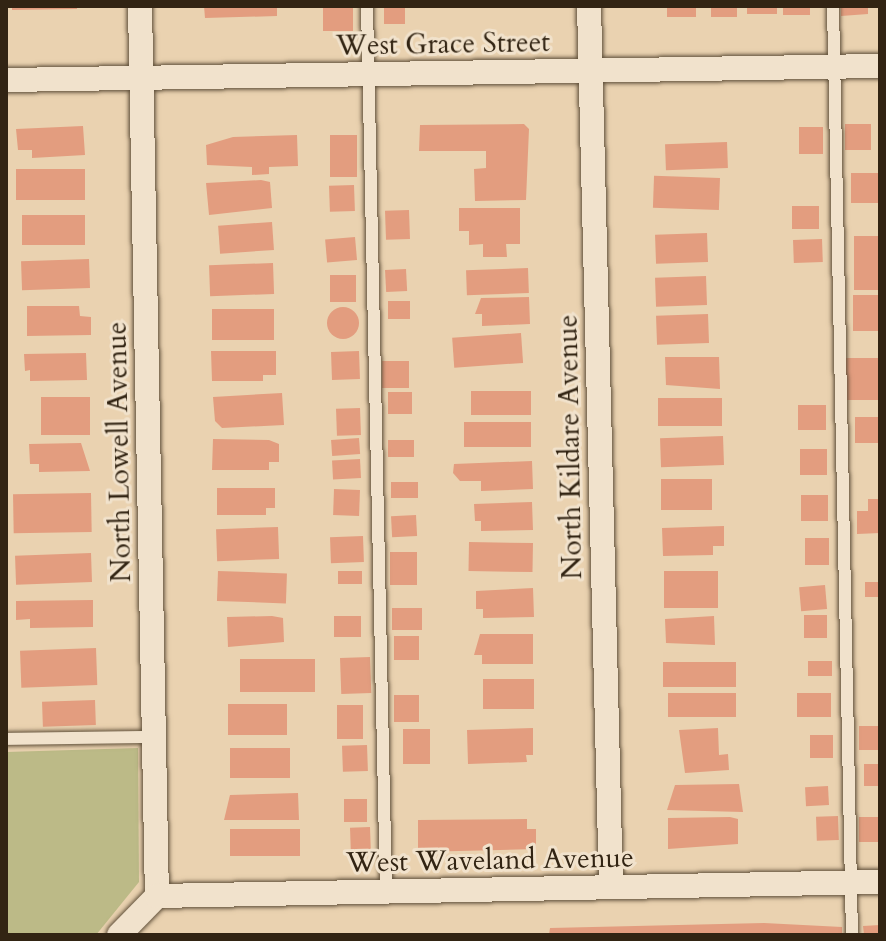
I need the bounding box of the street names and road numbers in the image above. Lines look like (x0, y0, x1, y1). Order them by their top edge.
street label: West Grace Street (336, 25, 550, 63)
street label: North Kildare Avenue (551, 314, 589, 580)
street label: North Lowell Avenue (100, 321, 138, 583)
street label: West Waveland Avenue (346, 841, 634, 879)

